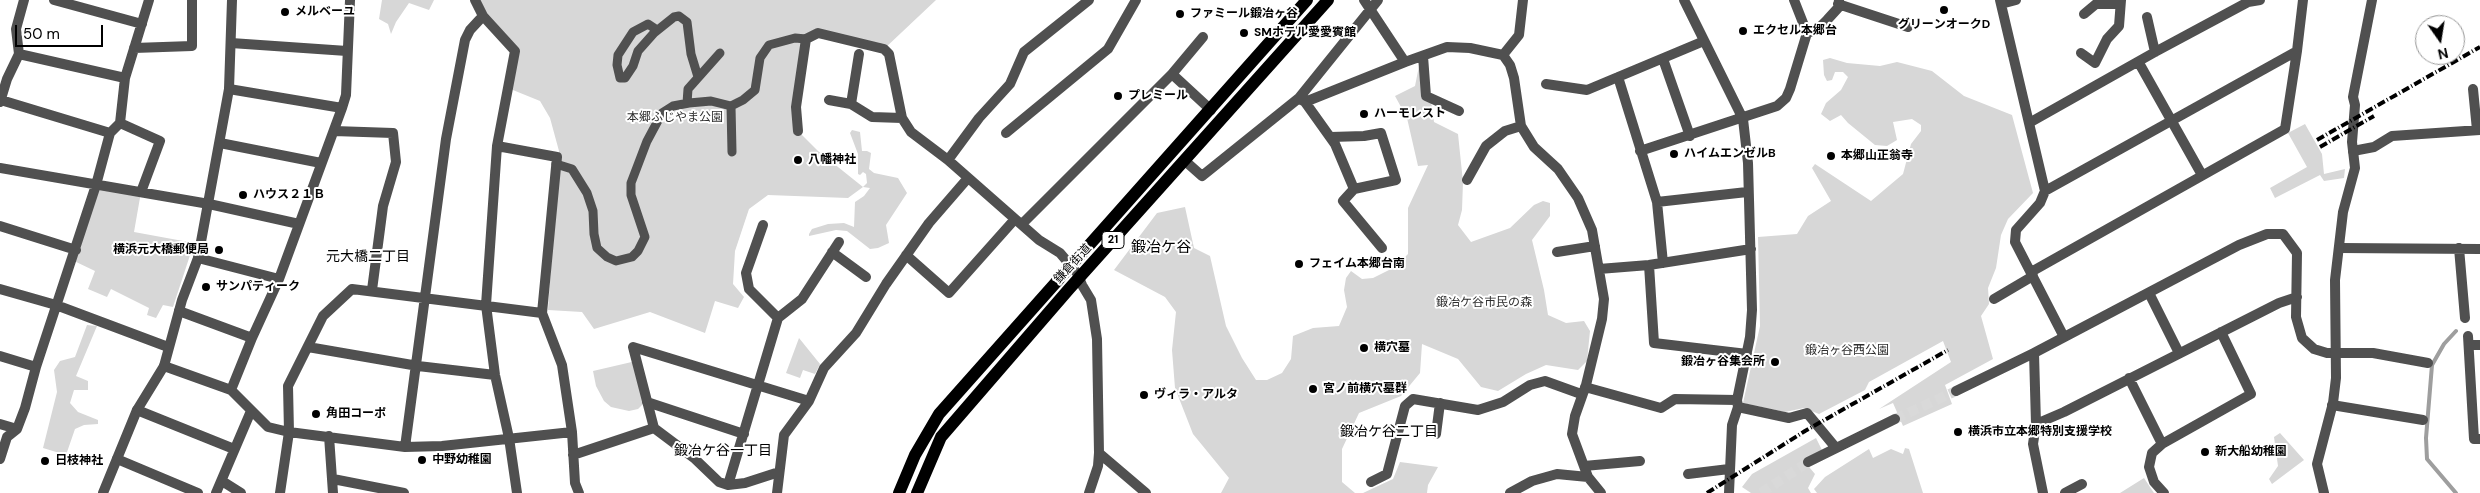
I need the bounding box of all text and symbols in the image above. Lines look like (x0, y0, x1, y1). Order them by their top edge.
marker: グリーンオークD (1938, 4, 1950, 16)
place label: メルベーユ (295, 5, 355, 19)
marker: メルベーユ (279, 6, 291, 18)
place label: ファミール鍛冶ヶ谷 (1190, 7, 1298, 21)
marker: ファミール鍛冶ヶ谷 (1174, 8, 1186, 20)
scale bar (18, 15, 105, 47)
north arrow (2415, 15, 2465, 65)
place label: グリーンオークD (1898, 18, 1990, 32)
text: 50 m (23, 24, 60, 44)
place label: エクセル本郷台 (1753, 24, 1837, 38)
marker: エクセル本郷台 (1737, 25, 1749, 37)
place label: SMホテル愛愛賓館 (1254, 26, 1356, 40)
marker: SMホテル愛愛賓館 (1238, 27, 1250, 39)
text: N (2436, 44, 2450, 64)
place label: プレミール (1128, 89, 1188, 103)
marker: プレミール (1112, 90, 1124, 102)
place label: ハーモレスト (1374, 107, 1446, 121)
marker: ハーモレスト (1358, 108, 1370, 120)
park label: 本郷ふじやま公園 (627, 111, 723, 125)
place label: ハイムエンゼルB (1684, 147, 1776, 161)
marker: ハイムエンゼルB (1668, 148, 1680, 160)
place label: 本郷山正翁寺 (1841, 149, 1913, 163)
marker: 本郷山正翁寺 (1825, 150, 1837, 162)
place label: 八幡神社 (808, 153, 856, 167)
marker: 八幡神社 (792, 154, 804, 166)
place label: ハウス２１Ｂ (253, 188, 325, 202)
marker: ハウス２１Ｂ (237, 189, 249, 201)
road number: 21 (1102, 232, 1124, 248)
district label: 鍛冶ケ谷 (1131, 239, 1191, 257)
street label: 鎌倉街道 (1051, 242, 1095, 286)
place label: 横浜元大橋郵便局 (113, 243, 209, 257)
marker: 横浜元大橋郵便局 (213, 244, 225, 256)
district label: 元大橋二丁目 (326, 249, 410, 265)
place label: フェイム本郷台南 (1309, 257, 1405, 271)
marker: フェイム本郷台南 (1293, 258, 1305, 270)
place label: サンパティーク (216, 280, 300, 294)
marker: サンパティーク (200, 281, 212, 293)
park label: 鍛冶ケ谷市民の森 (1436, 296, 1532, 310)
place label: 横穴墓 (1374, 341, 1410, 355)
marker: 横穴墓 (1358, 342, 1370, 354)
park label: 鍛冶ヶ谷西公園 (1805, 344, 1889, 358)
place label: 鍛冶ヶ谷集会所 (1681, 355, 1765, 369)
marker: 鍛冶ヶ谷集会所 (1769, 356, 1781, 368)
place label: 宮ノ前横穴墓群 (1323, 382, 1407, 396)
marker: 宮ノ前横穴墓群 (1307, 383, 1319, 395)
place label: ヴィラ・アルタ (1154, 388, 1238, 402)
marker: ヴィラ・アルタ (1138, 389, 1150, 401)
place label: 角田コーポ (326, 407, 386, 421)
marker: 角田コーポ (310, 408, 322, 420)
district label: 鍛冶ケ谷二丁目 (1340, 424, 1438, 440)
place label: 横浜市立本郷特別支援学校 (1968, 425, 2112, 439)
marker: 横浜市立本郷特別支援学校 (1952, 426, 1964, 438)
district label: 鍛冶ケ谷一丁目 (674, 443, 772, 459)
place label: 新大船幼稚園 (2215, 445, 2287, 459)
marker: 新大船幼稚園 (2199, 446, 2211, 458)
place label: 中野幼稚園 (432, 453, 492, 467)
place label: 日枝神社 (55, 454, 103, 468)
marker: 中野幼稚園 (416, 454, 428, 466)
marker: 日枝神社 (39, 455, 51, 467)

